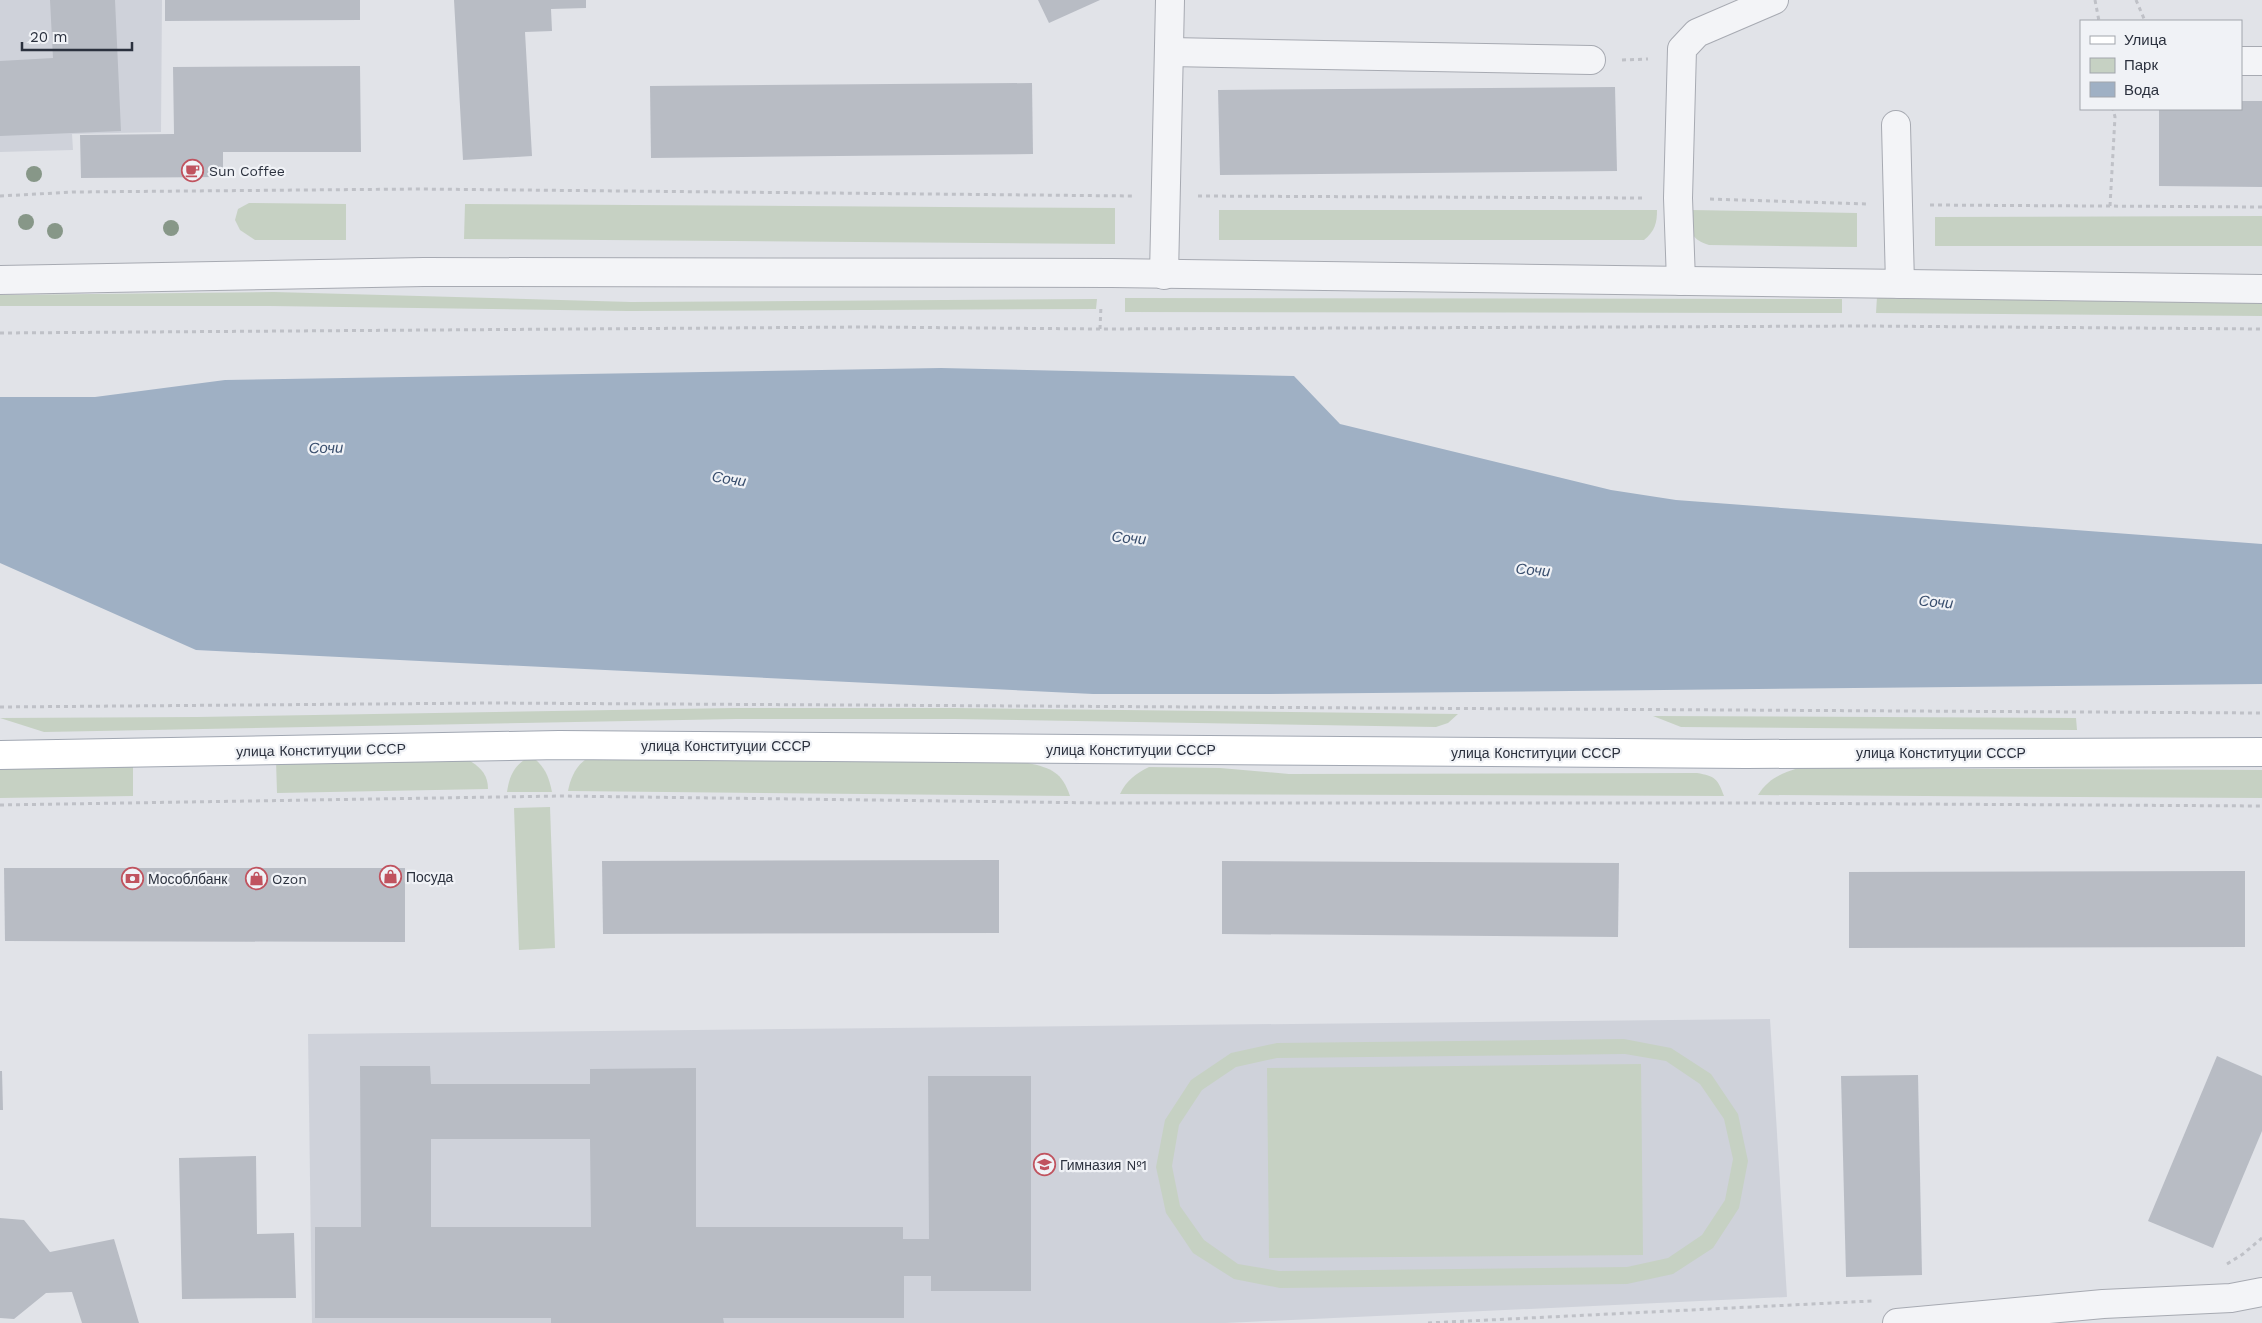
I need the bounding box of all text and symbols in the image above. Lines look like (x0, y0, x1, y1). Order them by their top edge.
scale bar (22, 20, 132, 52)
legend (2080, 20, 2242, 110)
text: 20 m (30, 28, 68, 46)
text: Улица (2124, 31, 2167, 49)
text: Парк (2124, 56, 2158, 74)
text: Вода (2124, 81, 2160, 99)
cafe icon: Sun Coffee (181, 159, 205, 183)
place label: Sun Coffee (209, 163, 285, 179)
water label: Сочи (309, 439, 344, 457)
water label: Сочи (711, 467, 748, 491)
water label: Сочи (1111, 528, 1148, 549)
water label: Сочи (1515, 560, 1552, 581)
water label: Сочи (1918, 592, 1955, 613)
street label: улица Конституции СССР (641, 738, 811, 754)
street label: улица Конституции СССР (236, 741, 406, 759)
street label: улица Конституции СССР (1046, 742, 1216, 758)
street label: улица Конституции СССР (1451, 745, 1621, 761)
street label: улица Конституции СССР (1856, 745, 2026, 761)
shop icon: Посуда (378, 865, 402, 889)
bank icon: Мособлбанк (120, 867, 144, 891)
shop icon: Ozon (244, 867, 268, 891)
place label: Посуда (406, 869, 454, 885)
place label: Мособлбанк (148, 871, 228, 887)
place label: Ozon (272, 871, 307, 887)
school or university icon: Гимназия №1 (1032, 1153, 1056, 1177)
place label: Гимназия №1 (1060, 1157, 1147, 1173)

